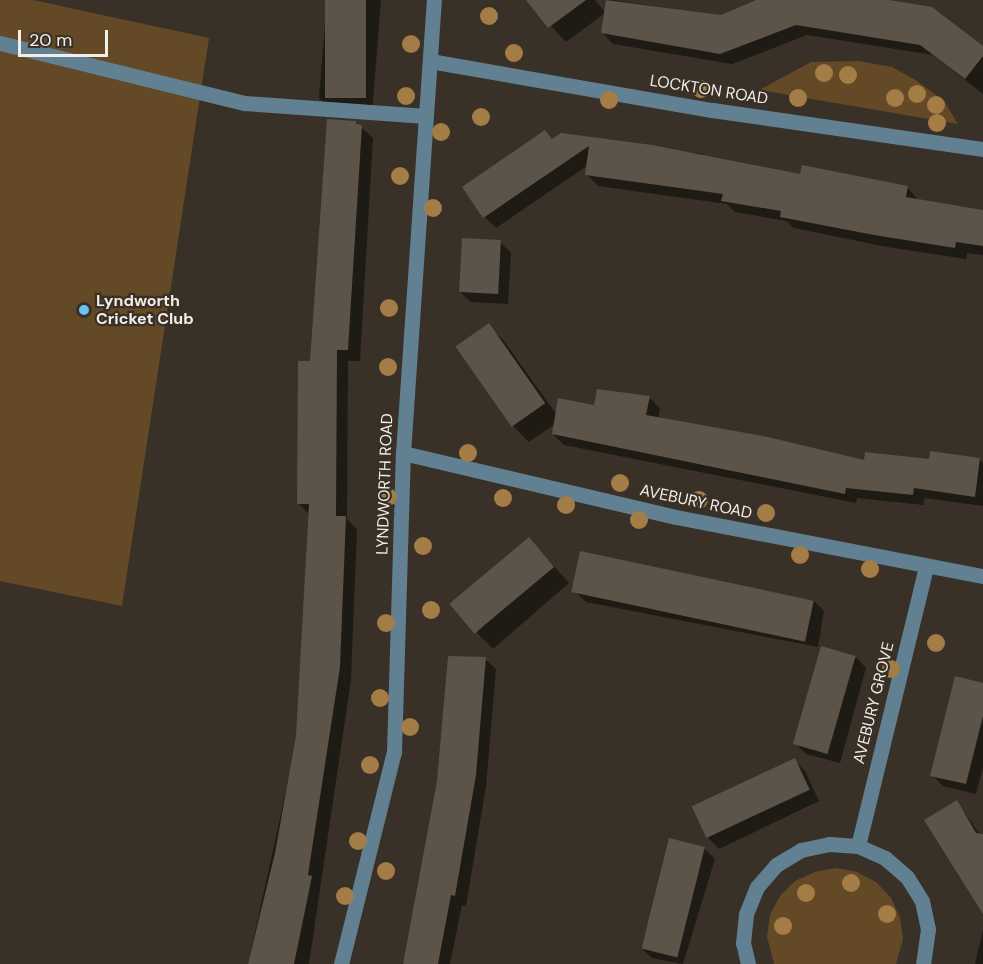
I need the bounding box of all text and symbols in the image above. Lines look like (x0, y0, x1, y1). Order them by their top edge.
scale bar (21, 18, 111, 56)
text: 20 m (29, 28, 72, 52)
street label: LOCKTON ROAD (649, 71, 769, 109)
place label: Lyndworth Cricket Club (96, 291, 194, 329)
marker: Lyndworth Cricket Club (77, 303, 91, 317)
street label: LYNDWORTH ROAD (373, 413, 397, 555)
street label: AVEBURY ROAD (638, 481, 754, 523)
street label: AVEBURY GROVE (850, 640, 898, 766)

